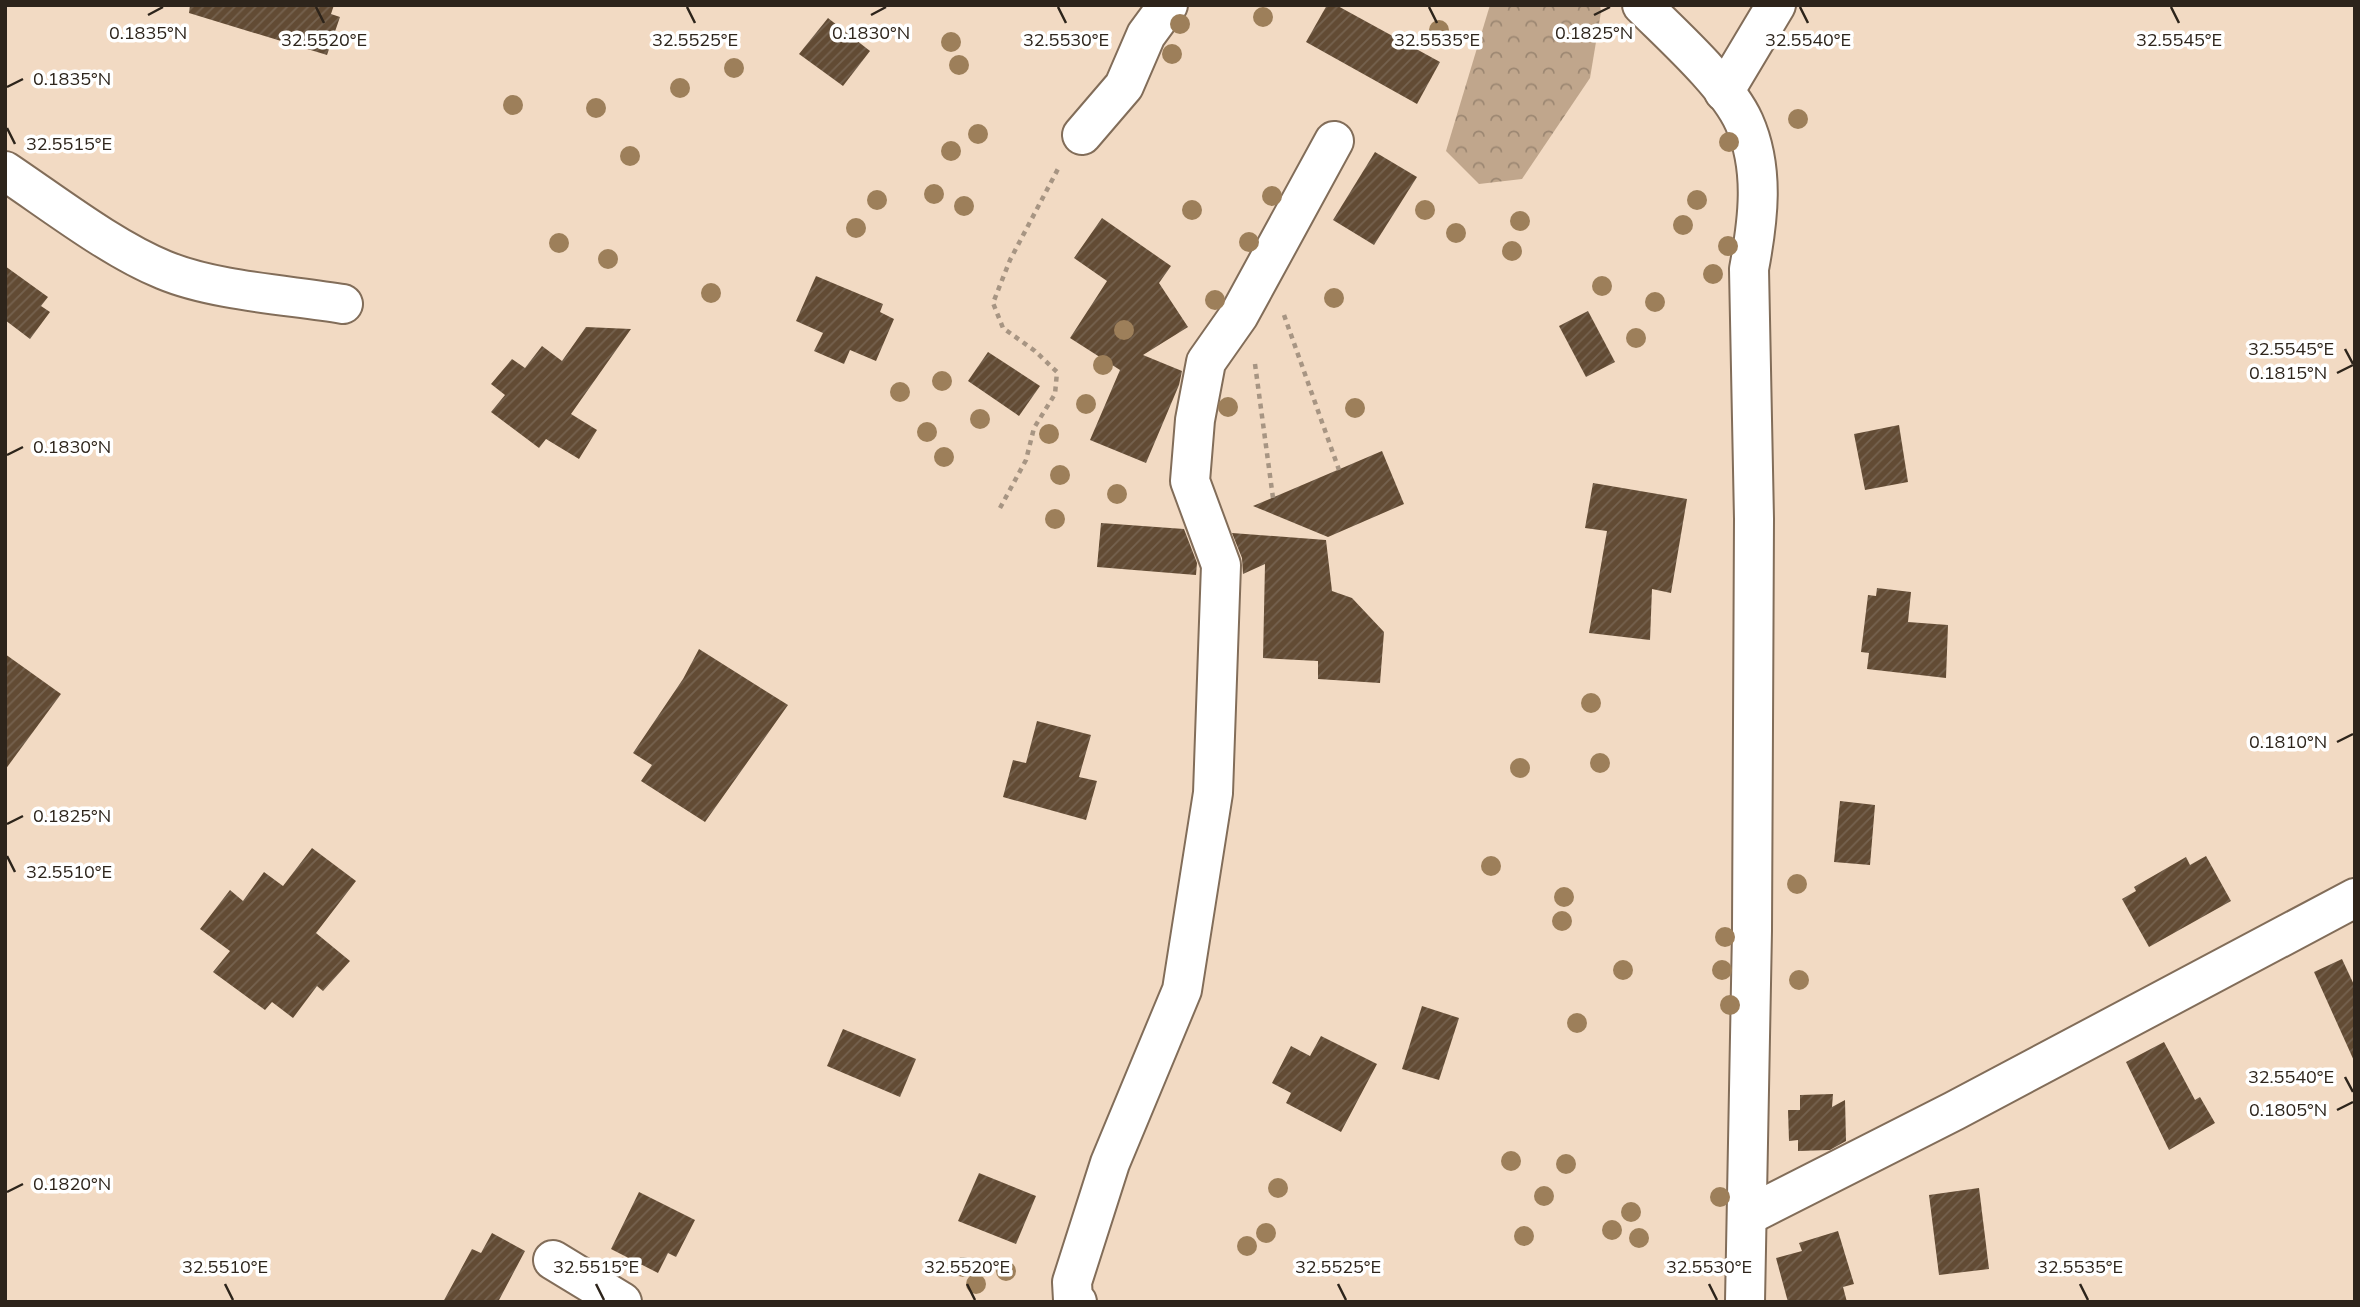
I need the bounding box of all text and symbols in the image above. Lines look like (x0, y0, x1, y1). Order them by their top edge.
text: 0.1835°N (109, 21, 187, 44)
text: 0.1830°N (832, 21, 910, 44)
text: 0.1825°N (1555, 21, 1633, 44)
text: 32.5520°E (281, 28, 367, 51)
text: 32.5525°E (652, 28, 738, 51)
text: 32.5530°E (1023, 28, 1109, 51)
text: 32.5535°E (1394, 28, 1480, 51)
text: 32.5540°E (1765, 28, 1851, 51)
text: 32.5545°E (2136, 28, 2222, 51)
text: 0.1835°N (33, 67, 111, 90)
text: 32.5515°E (26, 132, 112, 155)
text: 32.5545°E (2248, 337, 2334, 360)
text: 0.1815°N (2249, 361, 2327, 384)
text: 0.1830°N (33, 435, 111, 458)
text: 0.1810°N (2249, 730, 2327, 753)
text: 0.1825°N (33, 804, 111, 827)
text: 32.5510°E (26, 860, 112, 883)
text: 32.5540°E (2248, 1065, 2334, 1088)
text: 0.1805°N (2249, 1098, 2327, 1121)
text: 0.1820°N (33, 1172, 111, 1195)
text: 32.5510°E (182, 1255, 268, 1278)
text: 32.5515°E (553, 1255, 639, 1278)
text: 32.5520°E (924, 1255, 1010, 1278)
text: 32.5525°E (1295, 1255, 1381, 1278)
text: 32.5530°E (1666, 1255, 1752, 1278)
text: 32.5535°E (2037, 1255, 2123, 1278)

